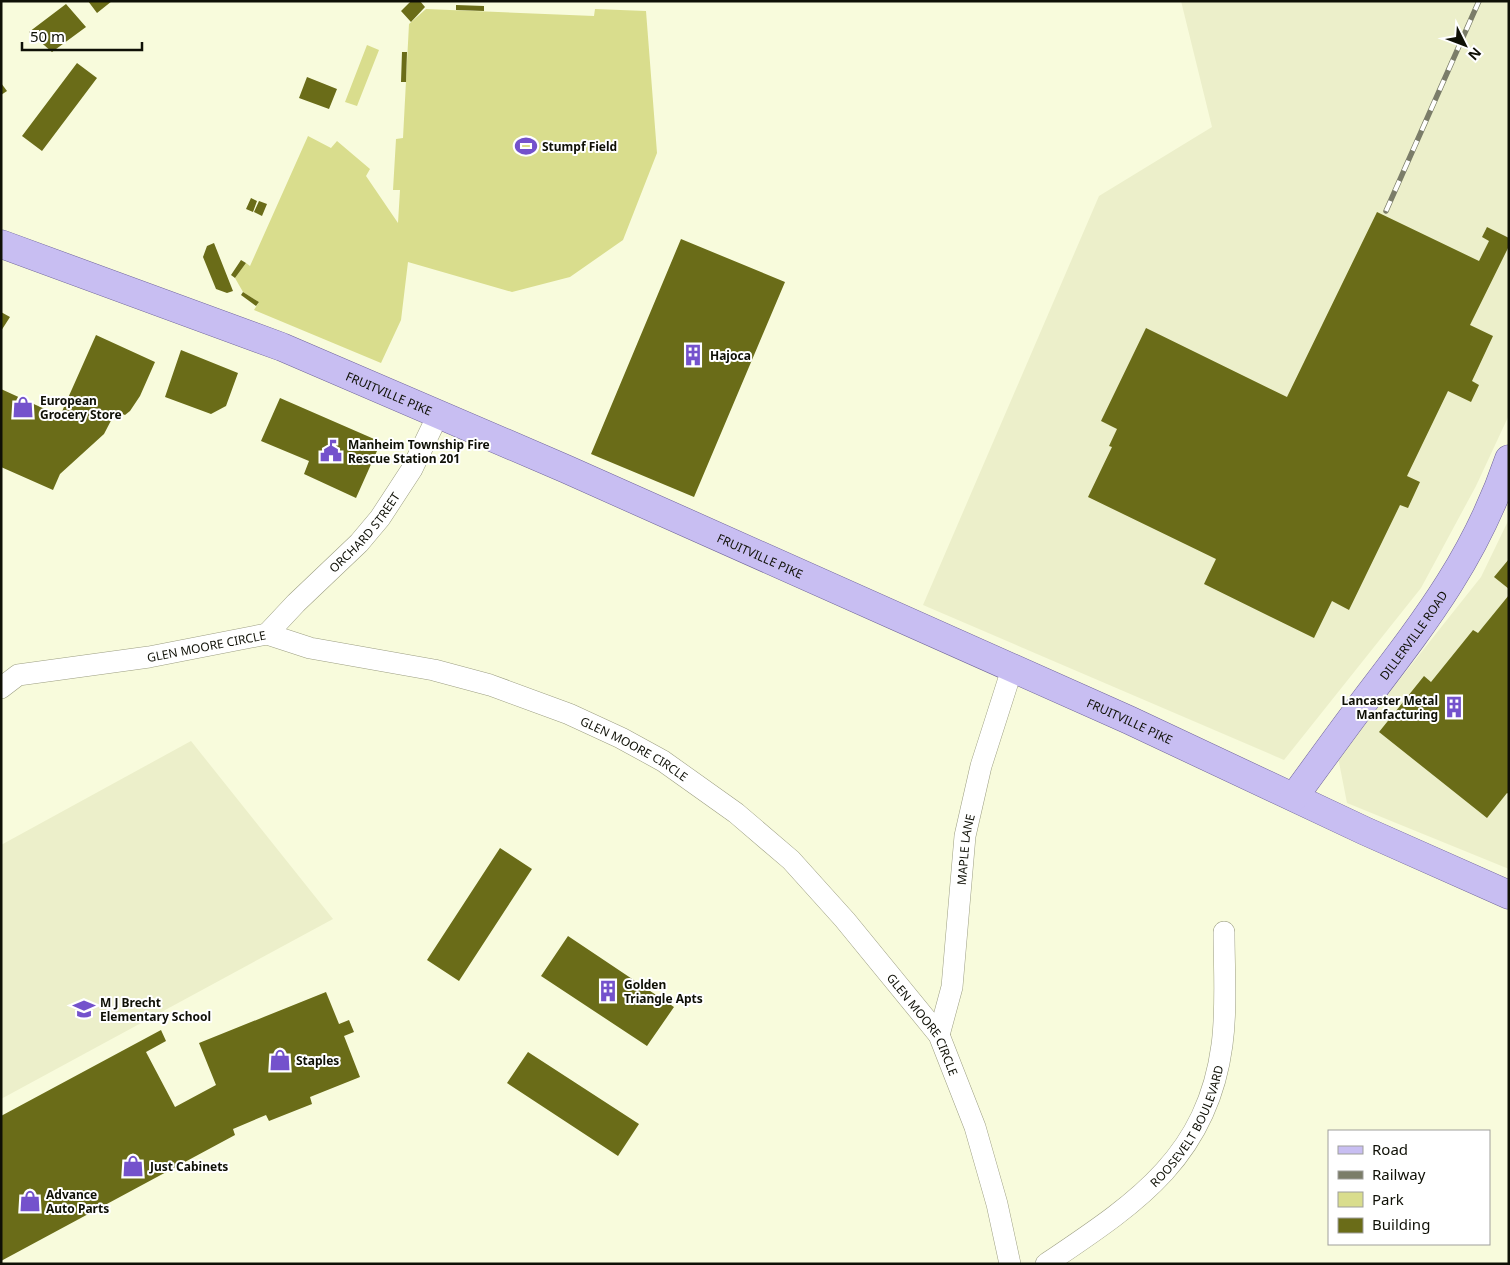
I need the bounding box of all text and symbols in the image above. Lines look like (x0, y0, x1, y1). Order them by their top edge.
scale bar (22, 20, 142, 52)
north arrow (1440, 20, 1490, 70)
text: 50 m (30, 26, 65, 46)
text: N (1464, 43, 1486, 65)
sports icon: Stumpf Field (513, 133, 539, 159)
place label: Stumpf Field (542, 138, 617, 155)
building icon: Hajoca (680, 342, 706, 368)
place label: Hajoca (710, 347, 751, 364)
street label: FRUITVILLE PIKE (343, 367, 435, 419)
place label: European Grocery Store (40, 392, 122, 423)
shop icon: European Grocery Store (10, 394, 36, 420)
place label: Manheim Township Fire Rescue Station 201 (348, 436, 490, 467)
public building icon: Manheim Township Fire Rescue Station 201 (318, 438, 344, 464)
street label: ORCHARD STREET (325, 488, 403, 576)
street label: FRUITVILLE PIKE (715, 529, 806, 582)
street label: DILLERVILLE ROAD (1375, 587, 1451, 683)
street label: GLEN MOORE CIRCLE (145, 626, 267, 666)
place label: Lancaster Metal Manfacturing (1342, 692, 1438, 723)
street label: FRUITVILLE PIKE (1084, 694, 1176, 748)
building icon: Lancaster Metal Manfacturing (1441, 694, 1467, 720)
street label: GLEN MOORE CIRCLE (578, 712, 692, 785)
street label: MAPLE LANE (952, 812, 978, 886)
street label: GLEN MOORE CIRCLE (883, 969, 963, 1078)
place label: Golden Triangle Apts (624, 976, 703, 1007)
building icon: Golden Triangle Apts (595, 978, 621, 1004)
place label: M J Brecht Elementary School (100, 994, 211, 1025)
school or university icon: M J Brecht Elementary School (71, 996, 97, 1022)
shop icon: Staples (267, 1047, 293, 1073)
place label: Staples (296, 1052, 339, 1069)
street label: ROOSEVELT BOULEVARD (1146, 1063, 1227, 1190)
legend (1328, 1130, 1490, 1245)
text: Road (1372, 1139, 1408, 1159)
shop icon: Just Cabinets (120, 1153, 146, 1179)
place label: Just Cabinets (149, 1158, 228, 1175)
text: Railway (1372, 1164, 1426, 1184)
place label: Advance Auto Parts (46, 1186, 109, 1217)
shop icon: Advance Auto Parts (17, 1188, 43, 1214)
text: Park (1372, 1189, 1404, 1209)
text: Building (1372, 1214, 1430, 1234)

